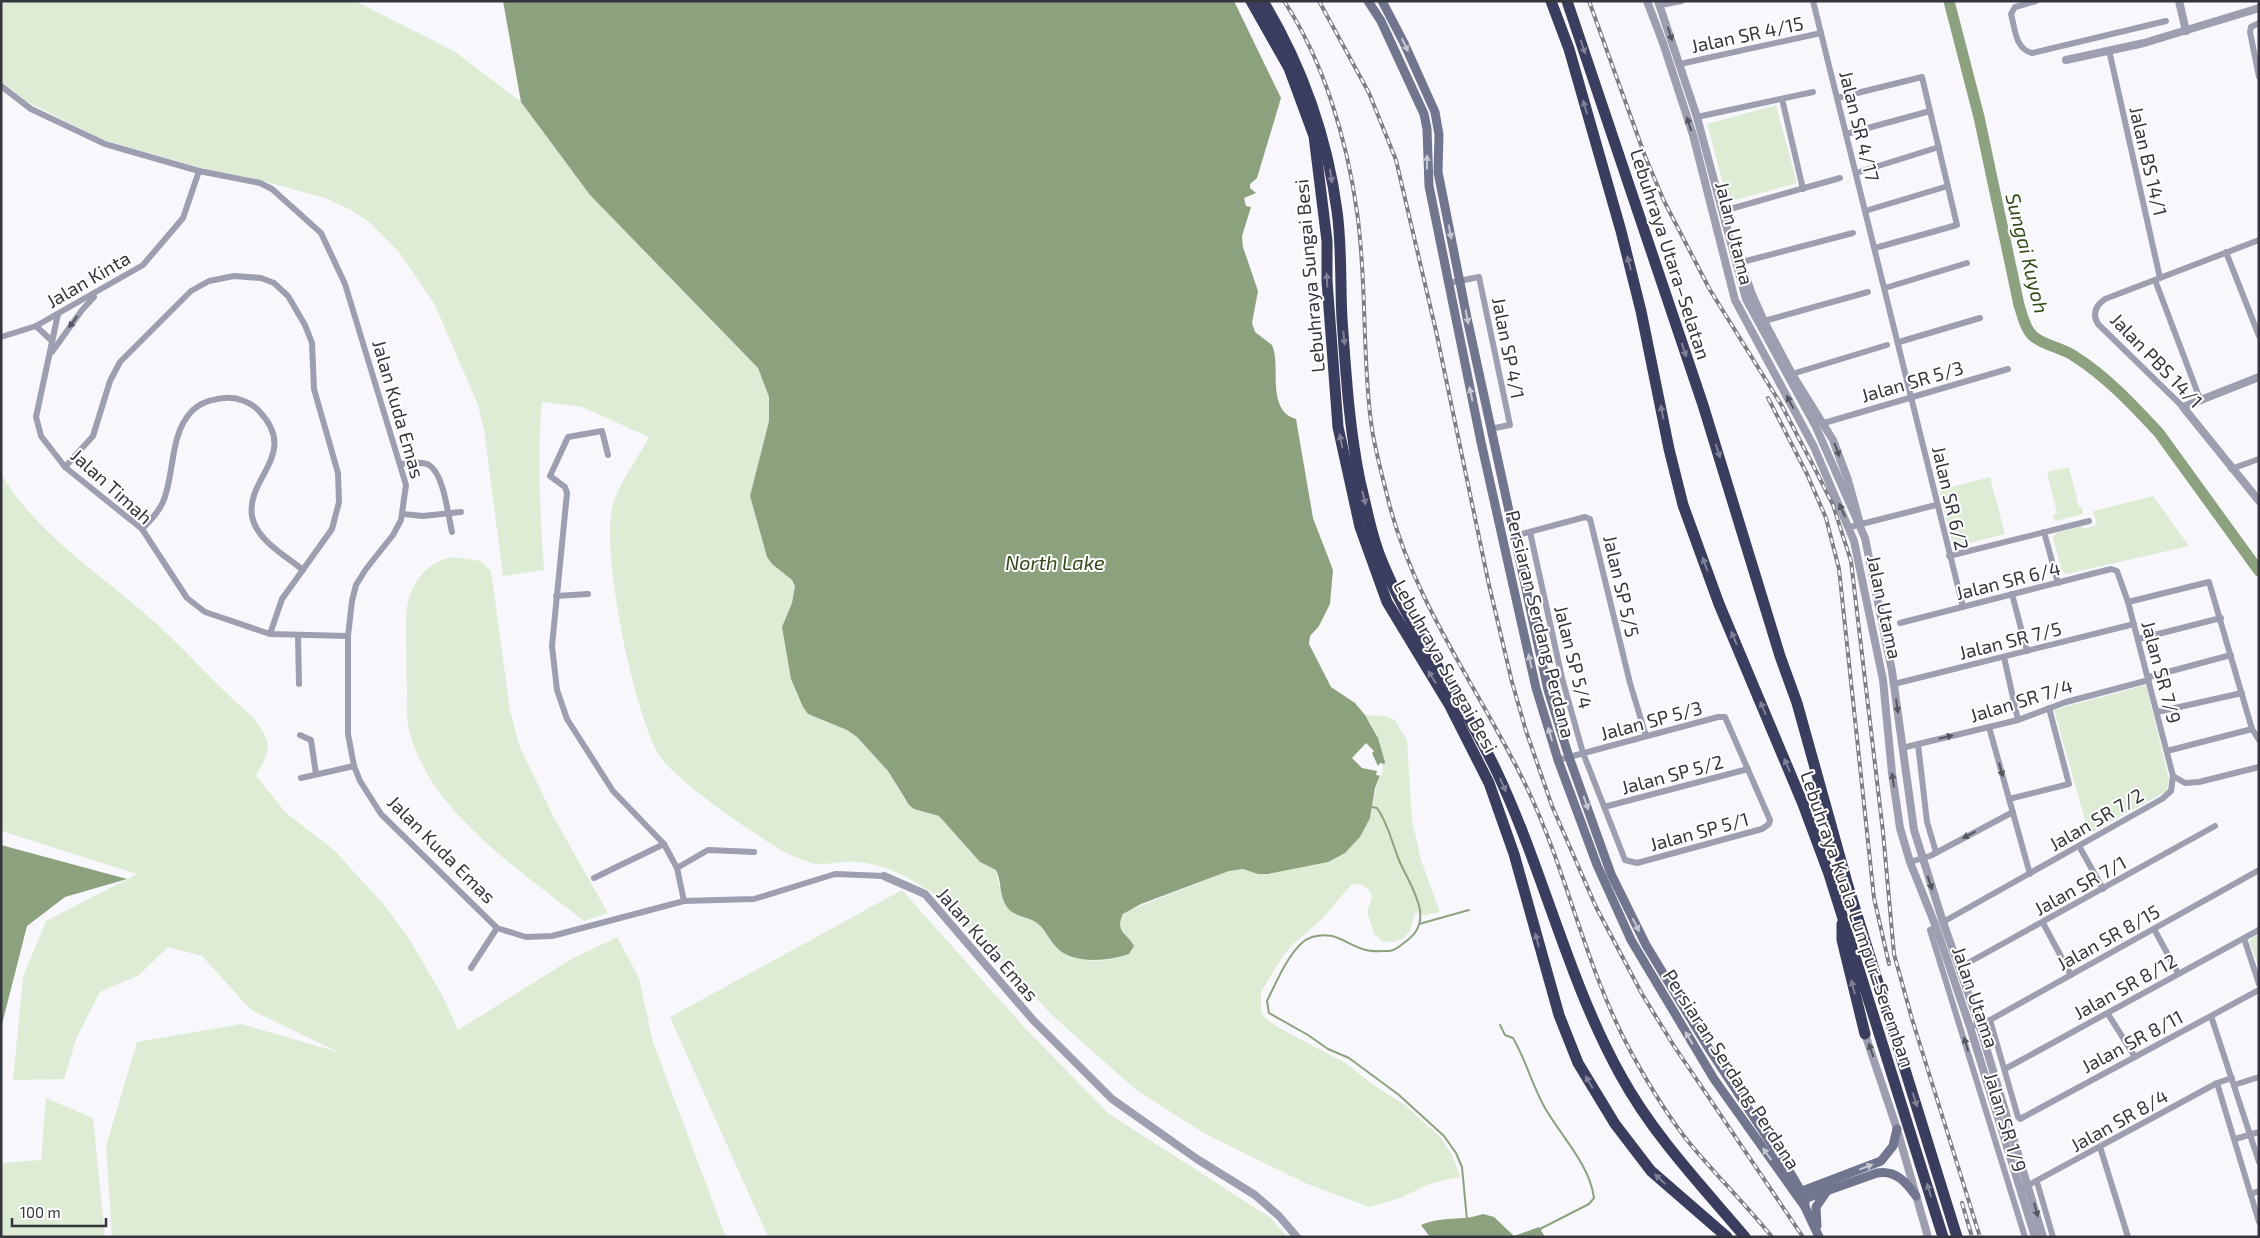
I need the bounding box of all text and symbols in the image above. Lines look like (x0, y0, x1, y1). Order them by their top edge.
street label: Jalan SR 4/15 (1689, 11, 1805, 57)
one-way arrow (1666, 27, 1674, 42)
one-way arrow (1401, 38, 1409, 52)
one-way arrow (1580, 40, 1588, 55)
street label: Jalan SR 4/17 (1835, 68, 1885, 184)
one-way arrow (1581, 99, 1589, 114)
street label: Jalan BS 14/1 (2125, 104, 2173, 218)
one-way arrow (1685, 116, 1693, 131)
street label: Lebuhraya Utara–Selatan (1626, 146, 1716, 362)
one-way arrow (1423, 154, 1431, 170)
one-way arrow (1327, 168, 1335, 184)
street label: Lebuhraya Sungai Besi (1289, 178, 1329, 374)
street label: Jalan Utama (1711, 179, 1759, 287)
water label: Sungai Kuyoh (2000, 190, 2055, 316)
one-way arrow (1446, 224, 1454, 239)
street label: Jalan Kinta (42, 246, 134, 312)
one-way arrow (1625, 256, 1633, 271)
one-way arrow (1323, 271, 1331, 287)
street label: Jalan SP 4/1 (1488, 295, 1530, 401)
street label: Jalan PBS 14/1 (2106, 308, 2208, 412)
one-way arrow (1463, 309, 1471, 325)
one-way arrow (67, 315, 78, 328)
one-way arrow (1340, 330, 1348, 346)
street label: Jalan Kuda Emas (368, 337, 430, 481)
one-way arrow (1680, 343, 1688, 358)
street label: Jalan SR 5/3 (1858, 355, 1966, 407)
one-way arrow (1467, 386, 1475, 401)
one-way arrow (1786, 395, 1794, 409)
one-way arrow (1657, 403, 1665, 419)
one-way arrow (1337, 434, 1345, 449)
street label: Jalan Timah (67, 443, 157, 529)
one-way arrow (1833, 443, 1841, 457)
one-way arrow (1714, 444, 1722, 459)
street label: Jalan SR 6/2 (1928, 444, 1974, 552)
one-way arrow (1360, 491, 1368, 506)
one-way arrow (1838, 503, 1846, 517)
street label: Persiaran Serdang Perdana (1502, 508, 1580, 740)
street label: Jalan SP 5/5 (1599, 533, 1645, 639)
water label: North Lake (1005, 550, 1105, 574)
street label: Jalan Utama (1863, 553, 1907, 661)
street label: Jalan SR 6/4 (1953, 556, 2063, 604)
one-way arrow (1700, 557, 1708, 571)
street label: Lebuhraya Sungai Besi (1389, 576, 1503, 756)
street label: Jalan SP 5/4 (1550, 603, 1598, 711)
street label: Jalan SR 7/5 (1956, 616, 2064, 664)
street label: Jalan SR 7/9 (2137, 618, 2187, 726)
one-way arrow (1729, 631, 1737, 645)
one-way arrow (1526, 653, 1534, 668)
one-way arrow (1427, 670, 1436, 683)
street label: Jalan SR 7/4 (1967, 673, 2075, 727)
street label: Jalan SP 5/3 (1598, 695, 1704, 745)
one-way arrow (1893, 698, 1901, 714)
one-way arrow (1759, 700, 1766, 715)
one-way arrow (1546, 727, 1553, 742)
one-way arrow (1938, 733, 1953, 741)
street label: Jalan SP 5/2 (1618, 749, 1726, 799)
one-way arrow (1783, 757, 1791, 772)
one-way arrow (1997, 762, 2005, 777)
street label: Lebuhraya Kuala Lumpur–Seremban (1796, 768, 1920, 1070)
one-way arrow (1889, 772, 1897, 788)
one-way arrow (1500, 778, 1508, 792)
street label: Jalan SR 7/2 (2045, 783, 2147, 855)
street label: Jalan Kuda Emas (383, 790, 501, 908)
one-way arrow (1582, 796, 1590, 811)
street label: Jalan SP 5/1 (1647, 807, 1751, 855)
one-way arrow (1962, 831, 1977, 839)
street label: Jalan SR 7/1 (2030, 850, 2130, 920)
one-way arrow (1927, 875, 1934, 890)
street label: Jalan Kuda Emas (932, 882, 1044, 1006)
street label: Jalan SR 8/15 (2053, 899, 2163, 975)
one-way arrow (1632, 918, 1640, 933)
one-way arrow (1533, 932, 1541, 947)
street label: Jalan Utama (1948, 943, 2004, 1051)
street label: Jalan SR 8/12 (2069, 948, 2181, 1024)
street label: Persiaran Serdang Perdana (1659, 965, 1805, 1173)
one-way arrow (1849, 979, 1857, 994)
street label: Jalan SR 8/11 (2077, 1005, 2187, 1077)
one-way arrow (1684, 1031, 1693, 1044)
one-way arrow (1961, 1036, 1969, 1051)
one-way arrow (1866, 1042, 1874, 1057)
street label: Jalan SR 1/9 (1980, 1069, 2032, 1175)
one-way arrow (1585, 1076, 1594, 1089)
street label: Jalan SR 8/4 (2066, 1084, 2172, 1156)
one-way arrow (1911, 1092, 1919, 1107)
one-way arrow (1762, 1147, 1772, 1161)
one-way arrow (1859, 1163, 1874, 1171)
one-way arrow (1654, 1173, 1666, 1185)
one-way arrow (1924, 1183, 1932, 1198)
scale bar (12, 1196, 106, 1228)
text: 100 m (20, 1203, 61, 1221)
one-way arrow (2032, 1203, 2040, 1218)

